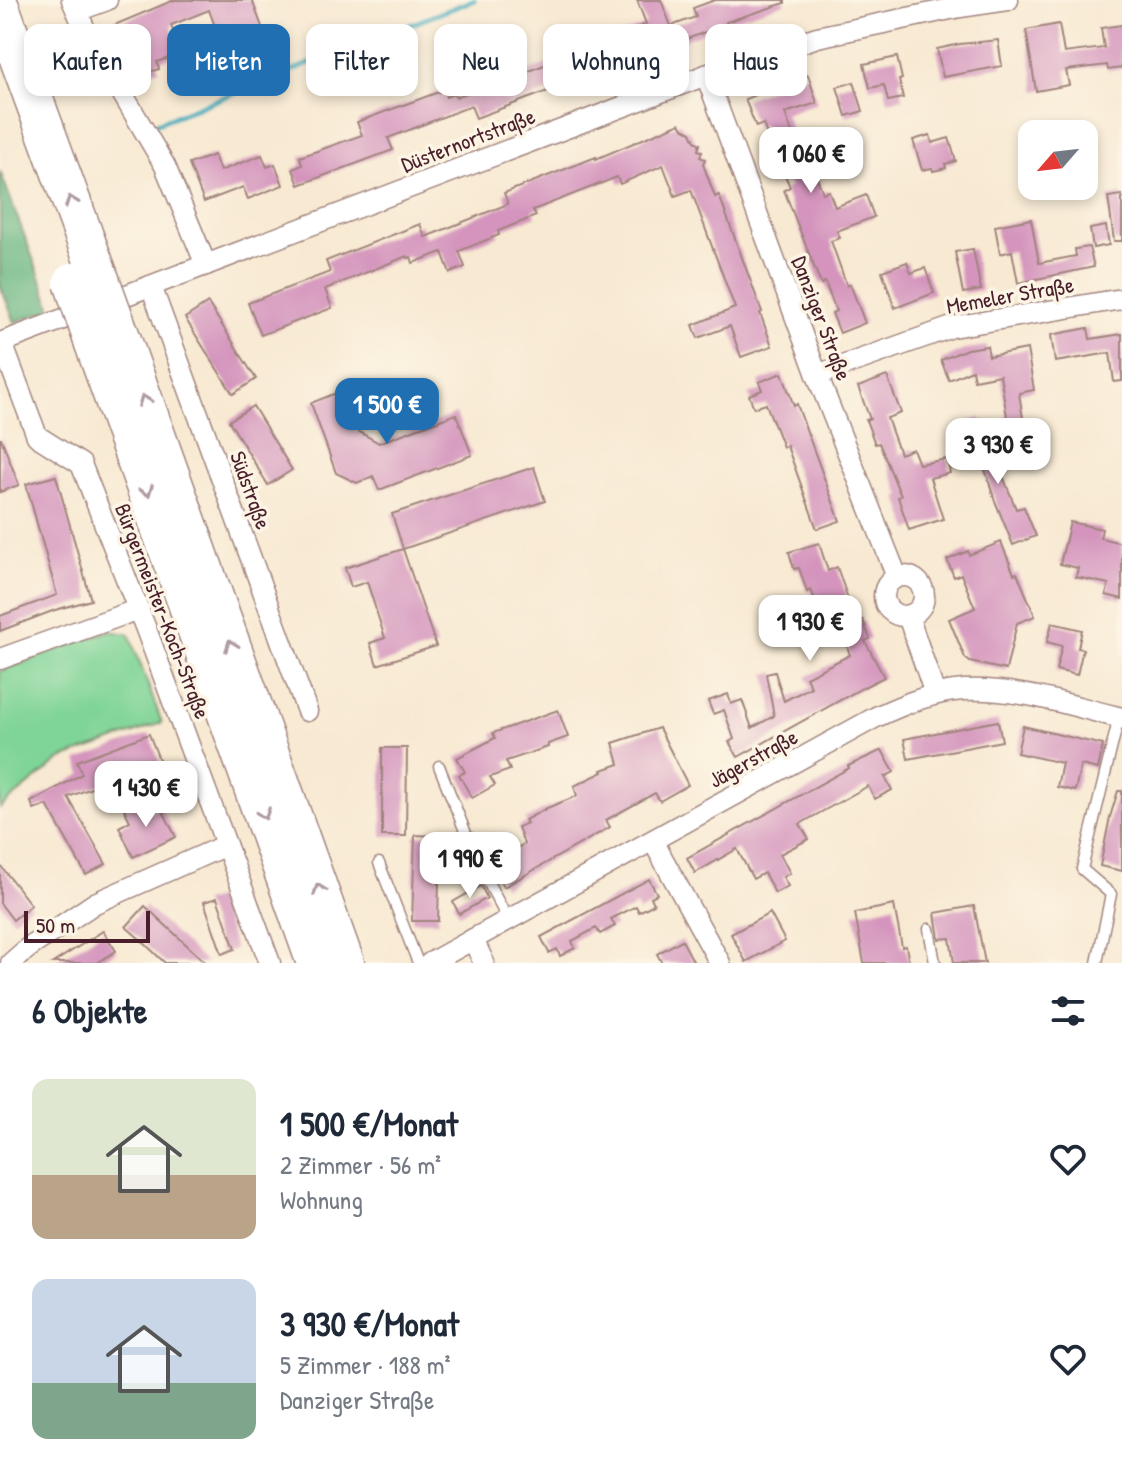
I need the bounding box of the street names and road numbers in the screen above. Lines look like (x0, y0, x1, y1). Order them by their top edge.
street label: Düsternortstraße (397, 101, 539, 179)
street label: Danziger Straße (785, 252, 859, 385)
street label: Memeler Straße (944, 269, 1076, 321)
street label: Südstraße (223, 447, 279, 533)
street label: Bürgermeister-Koch-Straße (108, 499, 218, 723)
street label: Jägerstraße (703, 721, 803, 795)

